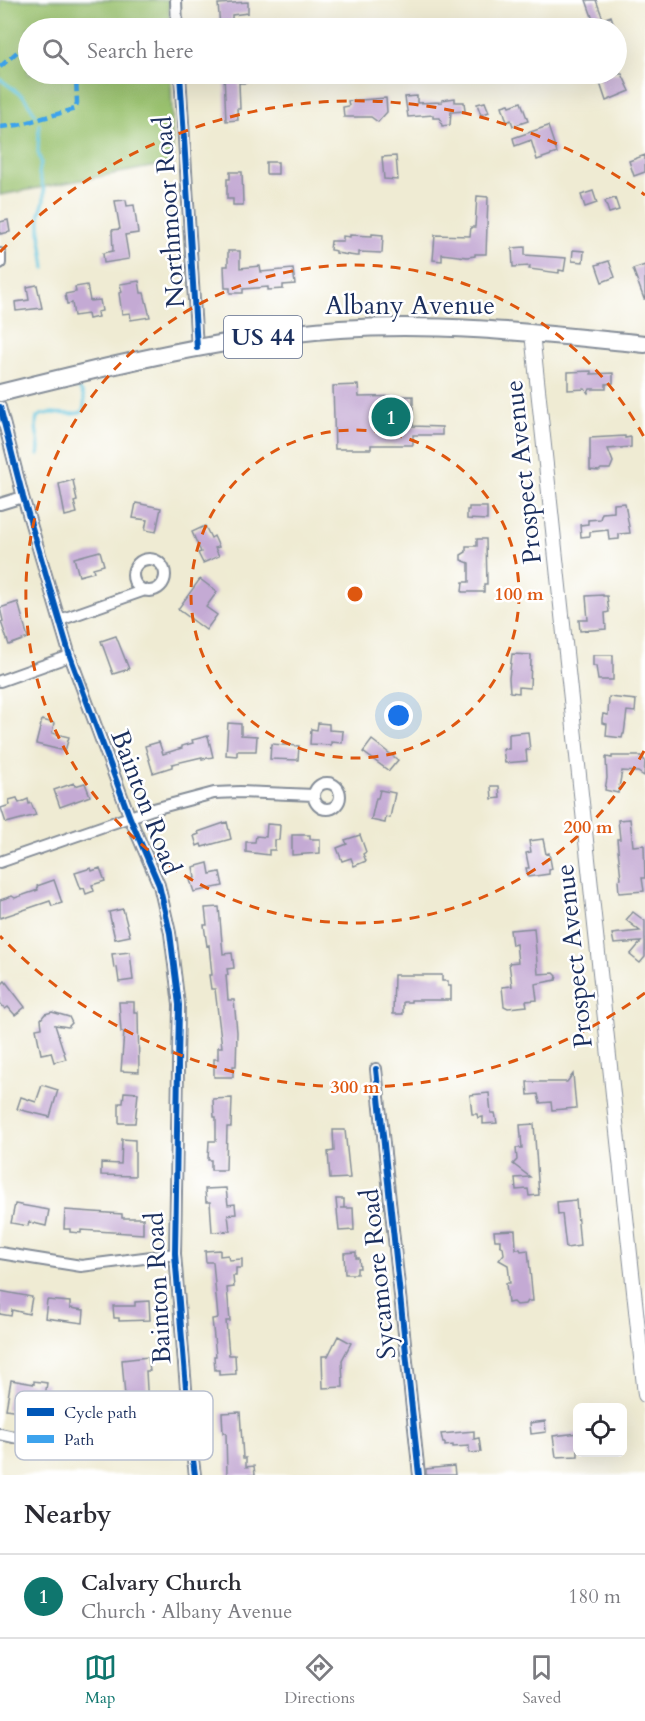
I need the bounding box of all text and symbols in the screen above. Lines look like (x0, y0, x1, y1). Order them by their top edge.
search box (18, 18, 627, 84)
icon: search (39, 35, 72, 68)
text: Search here (87, 36, 194, 66)
street label: Northmoor Road (145, 115, 193, 309)
street label: Albany Avenue (325, 288, 495, 323)
road number: US 44 (224, 316, 302, 358)
street label: Prospect Avenue (496, 378, 550, 566)
pin: 1 (372, 394, 410, 440)
text: 100 m (494, 582, 544, 607)
centre of rings (345, 584, 365, 604)
your location (384, 701, 413, 730)
street label: Bainton Road (102, 725, 190, 879)
text: 200 m (563, 815, 613, 840)
street label: Prospect Avenue (547, 862, 601, 1050)
text: 300 m (330, 1075, 380, 1100)
street label: Sycamore Road (352, 1187, 404, 1361)
street label: Bainton Road (137, 1211, 179, 1365)
legend (15, 1391, 213, 1460)
text: Cycle path (64, 1402, 137, 1424)
map controls (573, 1403, 627, 1457)
button: locate (573, 1403, 627, 1457)
text: Path (64, 1429, 94, 1451)
text: Nearby (24, 1497, 112, 1532)
text: Calvary Church (81, 1568, 242, 1598)
text: 1 (38, 1583, 49, 1610)
text: 180 m (568, 1583, 621, 1610)
text: Church · Albany Avenue (81, 1598, 292, 1625)
tab: Map (84, 1651, 117, 1709)
tab: Directions (284, 1651, 355, 1709)
tab: Saved (522, 1651, 561, 1709)

